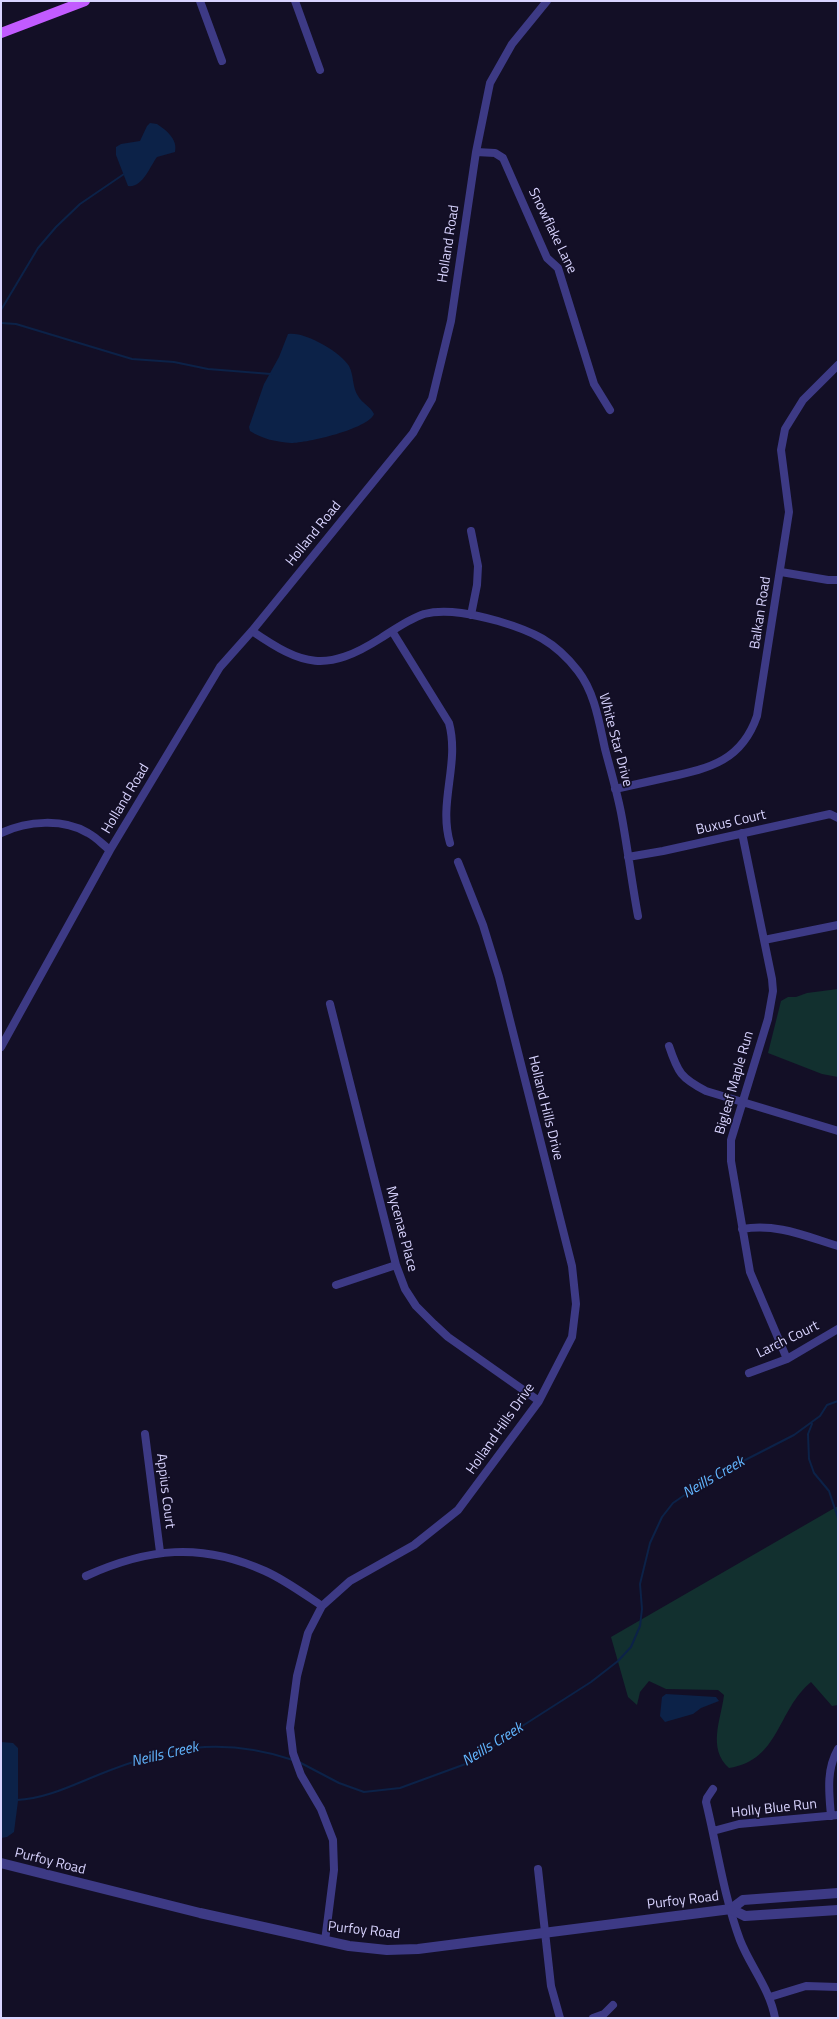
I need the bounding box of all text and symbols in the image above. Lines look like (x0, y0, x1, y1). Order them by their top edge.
street label: Snowflake Lane (524, 186, 580, 276)
street label: Holland Road (435, 204, 463, 284)
street label: Holland Road (283, 498, 345, 570)
street label: Balkan Road (747, 575, 775, 651)
street label: White Star Drive (594, 691, 636, 789)
street label: Holland Road (99, 761, 153, 837)
street label: Buxus Court (694, 807, 768, 839)
street label: Bigleaf Maple Run (712, 1029, 758, 1137)
street label: Holland Hills Drive (524, 1054, 566, 1162)
street label: Mycenae Place (382, 1184, 420, 1274)
street label: Larch Court (754, 1318, 822, 1362)
street label: Holland Hills Drive (463, 1380, 539, 1478)
street label: Appius Court (152, 1453, 178, 1529)
water label: Neills Creek (680, 1453, 748, 1503)
water label: Neills Creek (459, 1719, 527, 1771)
water label: Neills Creek (130, 1739, 200, 1771)
street label: Holly Blue Run (730, 1796, 818, 1822)
street label: Purfoy Road (13, 1845, 87, 1879)
street label: Purfoy Road (646, 1888, 720, 1914)
street label: Purfoy Road (327, 1919, 401, 1943)

